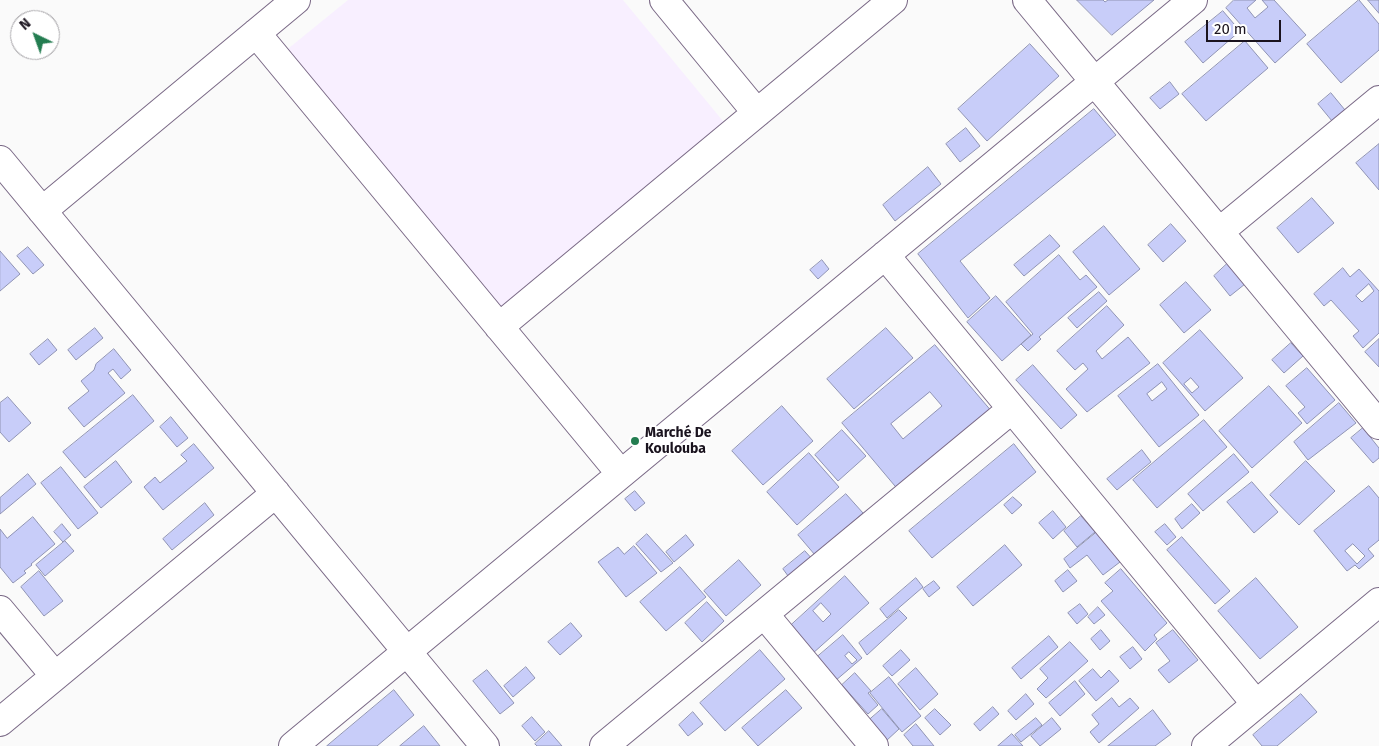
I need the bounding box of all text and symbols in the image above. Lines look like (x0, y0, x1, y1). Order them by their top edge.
north arrow (10, 10, 60, 60)
scale bar (1209, 10, 1284, 42)
text: N (16, 15, 34, 34)
text: 20 m (1214, 20, 1247, 38)
place label: Marché De Koulouba (645, 425, 712, 458)
marker: Marché De Koulouba (629, 435, 641, 447)

